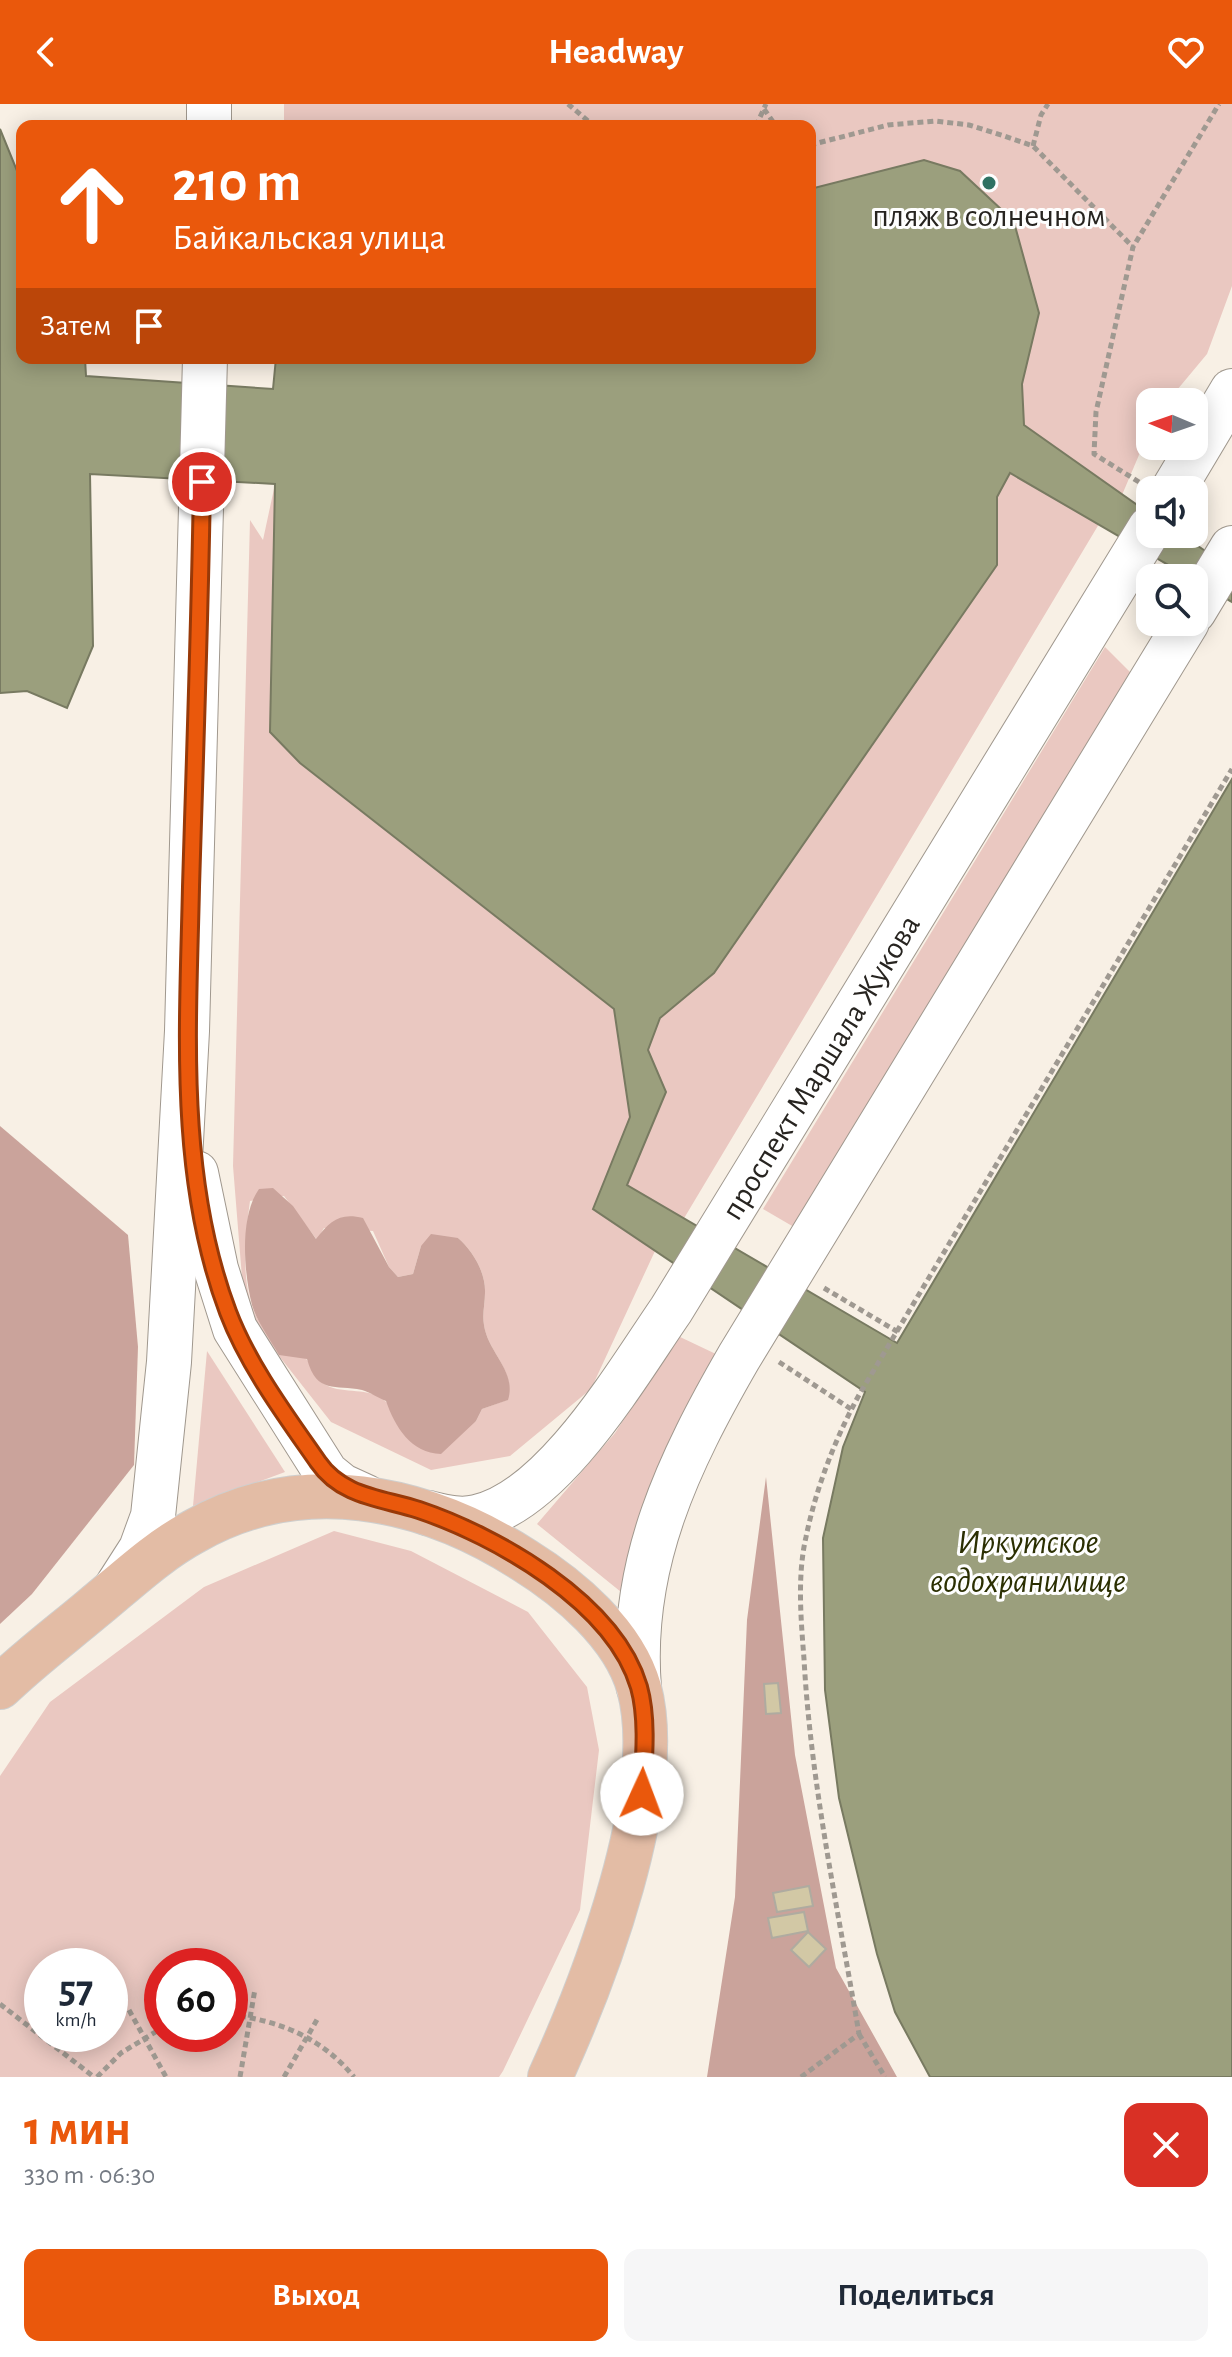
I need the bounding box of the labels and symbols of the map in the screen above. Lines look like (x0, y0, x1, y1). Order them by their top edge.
marker: пляж в солнечном (980, 174, 998, 192)
place label: пляж в солнечном (872, 200, 1106, 232)
north arrow (1136, 388, 1208, 460)
pin (168, 448, 236, 516)
street label: проспект Маршала Жукова (716, 909, 926, 1225)
water label: Иркутское водохранилище (930, 1526, 1126, 1599)
position arrow (600, 1752, 684, 1836)
speed limit sign: 60 (144, 1948, 248, 2052)

